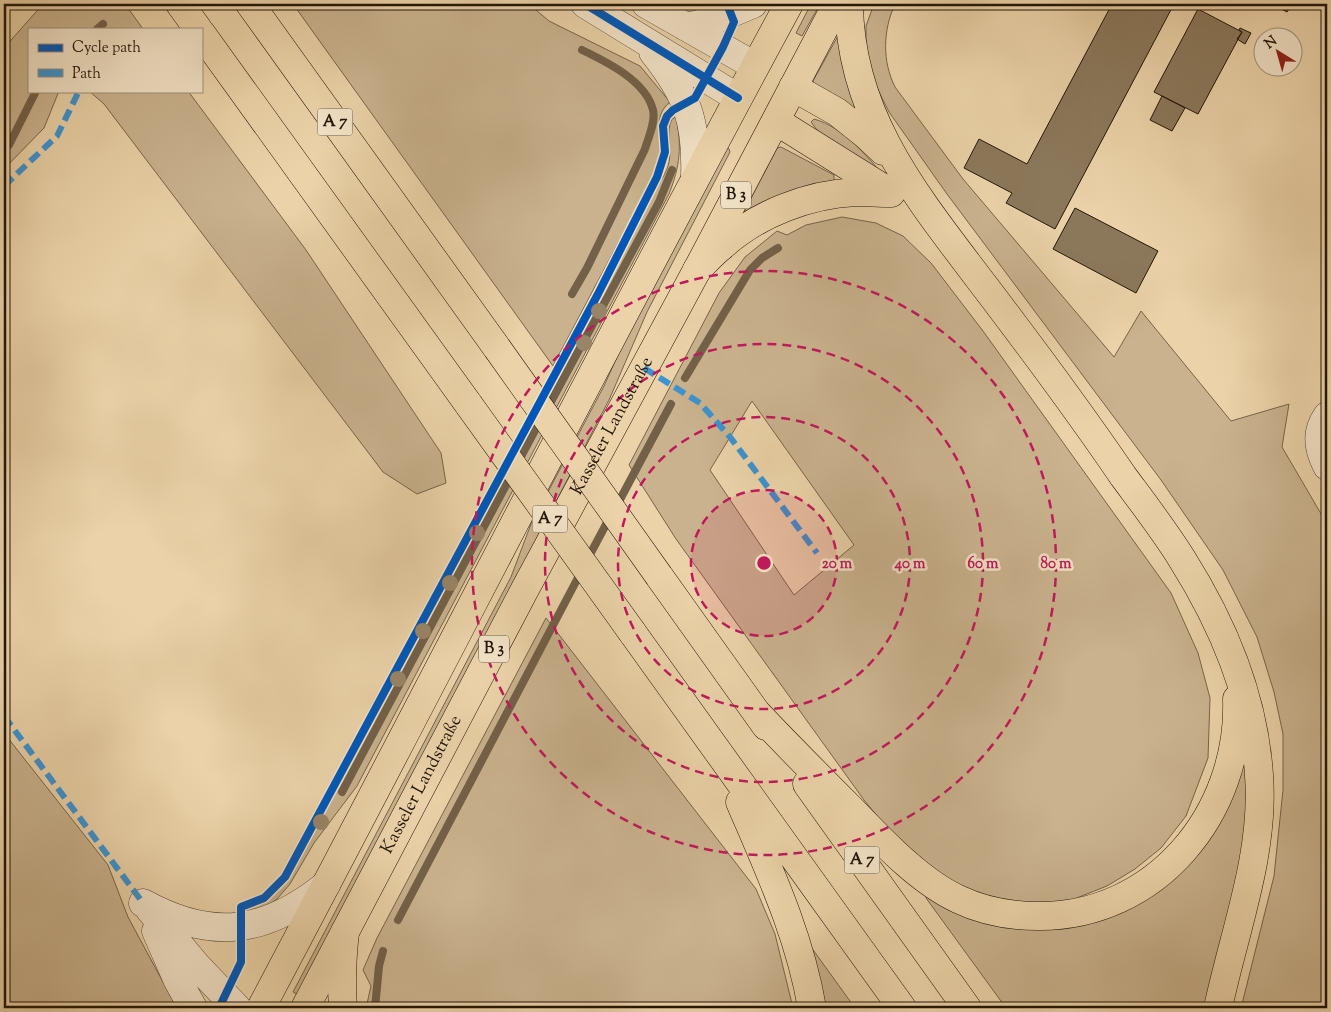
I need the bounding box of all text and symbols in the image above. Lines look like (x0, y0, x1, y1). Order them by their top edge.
legend (28, 28, 202, 92)
north arrow (1254, 28, 1304, 78)
text: N (1261, 32, 1282, 55)
text: Cycle path (72, 38, 141, 59)
text: Path (72, 64, 101, 85)
road number: A 7 (318, 108, 352, 136)
road number: B 3 (721, 182, 751, 208)
street label: Kasseler Landstraße (565, 353, 661, 500)
road number: A 7 (532, 506, 568, 532)
centre of rings (755, 554, 773, 572)
text: 20 m (822, 554, 853, 575)
text: 40 m (894, 554, 926, 575)
text: 60 m (968, 554, 999, 575)
text: 80 m (1040, 554, 1072, 575)
road number: B 3 (479, 636, 509, 662)
street label: Kasseler Landstraße (375, 711, 469, 859)
road number: A 7 (844, 846, 880, 874)

